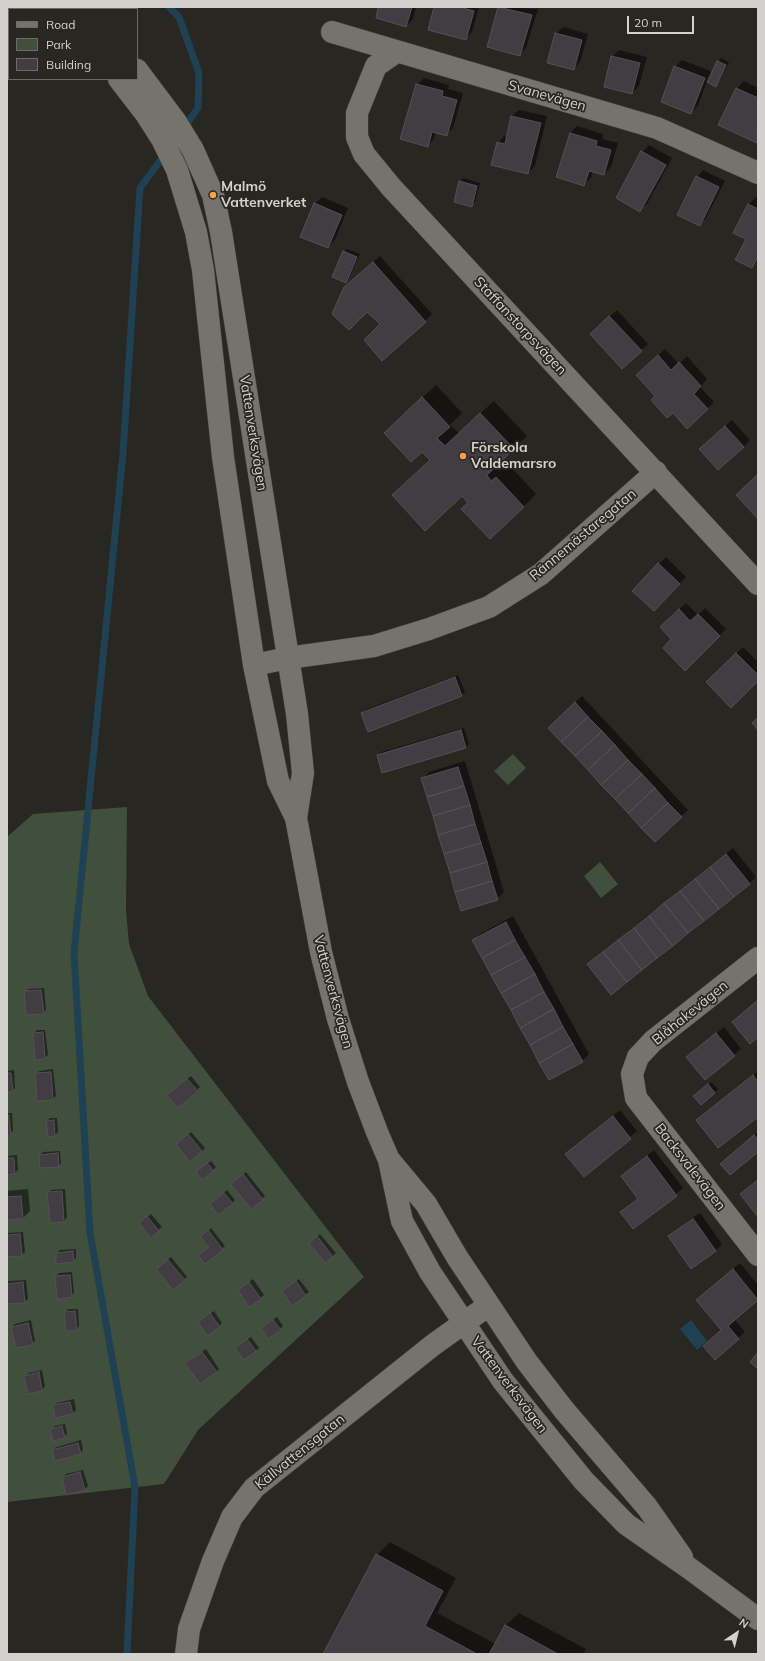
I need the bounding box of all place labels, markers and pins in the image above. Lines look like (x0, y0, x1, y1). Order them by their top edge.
place label: Malmö Vattenverket (221, 179, 306, 212)
marker: Malmö Vattenverket (208, 190, 218, 200)
place label: Förskola Valdemarsro (471, 440, 556, 472)
marker: Förskola Valdemarsro (458, 451, 468, 461)

